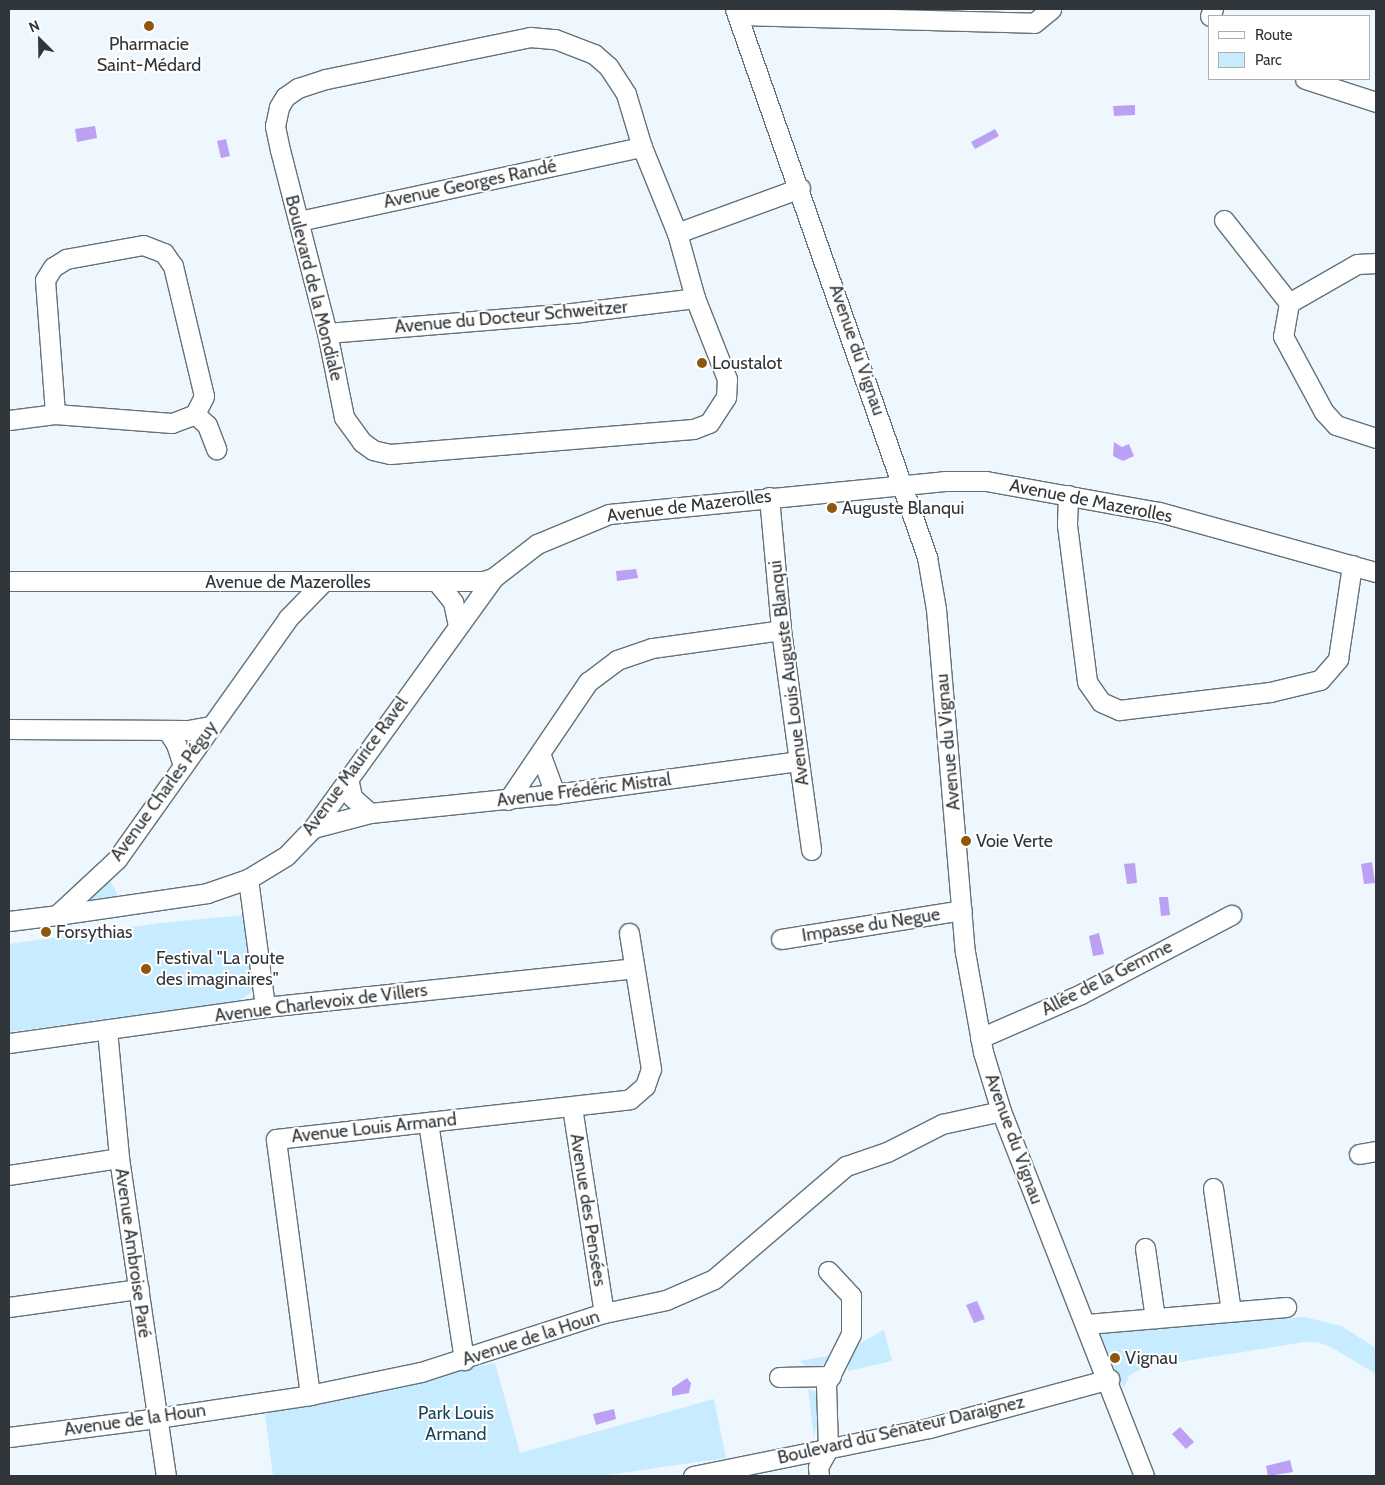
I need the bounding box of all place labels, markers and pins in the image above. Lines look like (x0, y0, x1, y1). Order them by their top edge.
marker: Pharmacie Saint-Médard (143, 20, 155, 32)
place label: Pharmacie Saint-Médard (97, 34, 201, 76)
place label: Loustalot (712, 352, 782, 374)
marker: Loustalot (696, 357, 708, 369)
place label: Auguste Blanqui (842, 497, 964, 519)
marker: Auguste Blanqui (826, 502, 838, 514)
place label: Voie Verte (976, 830, 1053, 852)
marker: Voie Verte (960, 835, 972, 847)
place label: Forsythias (56, 921, 132, 943)
marker: Forsythias (40, 926, 52, 938)
place label: Festival "La route des imaginaires" (156, 948, 284, 991)
marker: Festival "La route des imaginaires" (140, 963, 152, 975)
place label: Vignau (1125, 1347, 1178, 1369)
marker: Vignau (1109, 1352, 1121, 1364)

